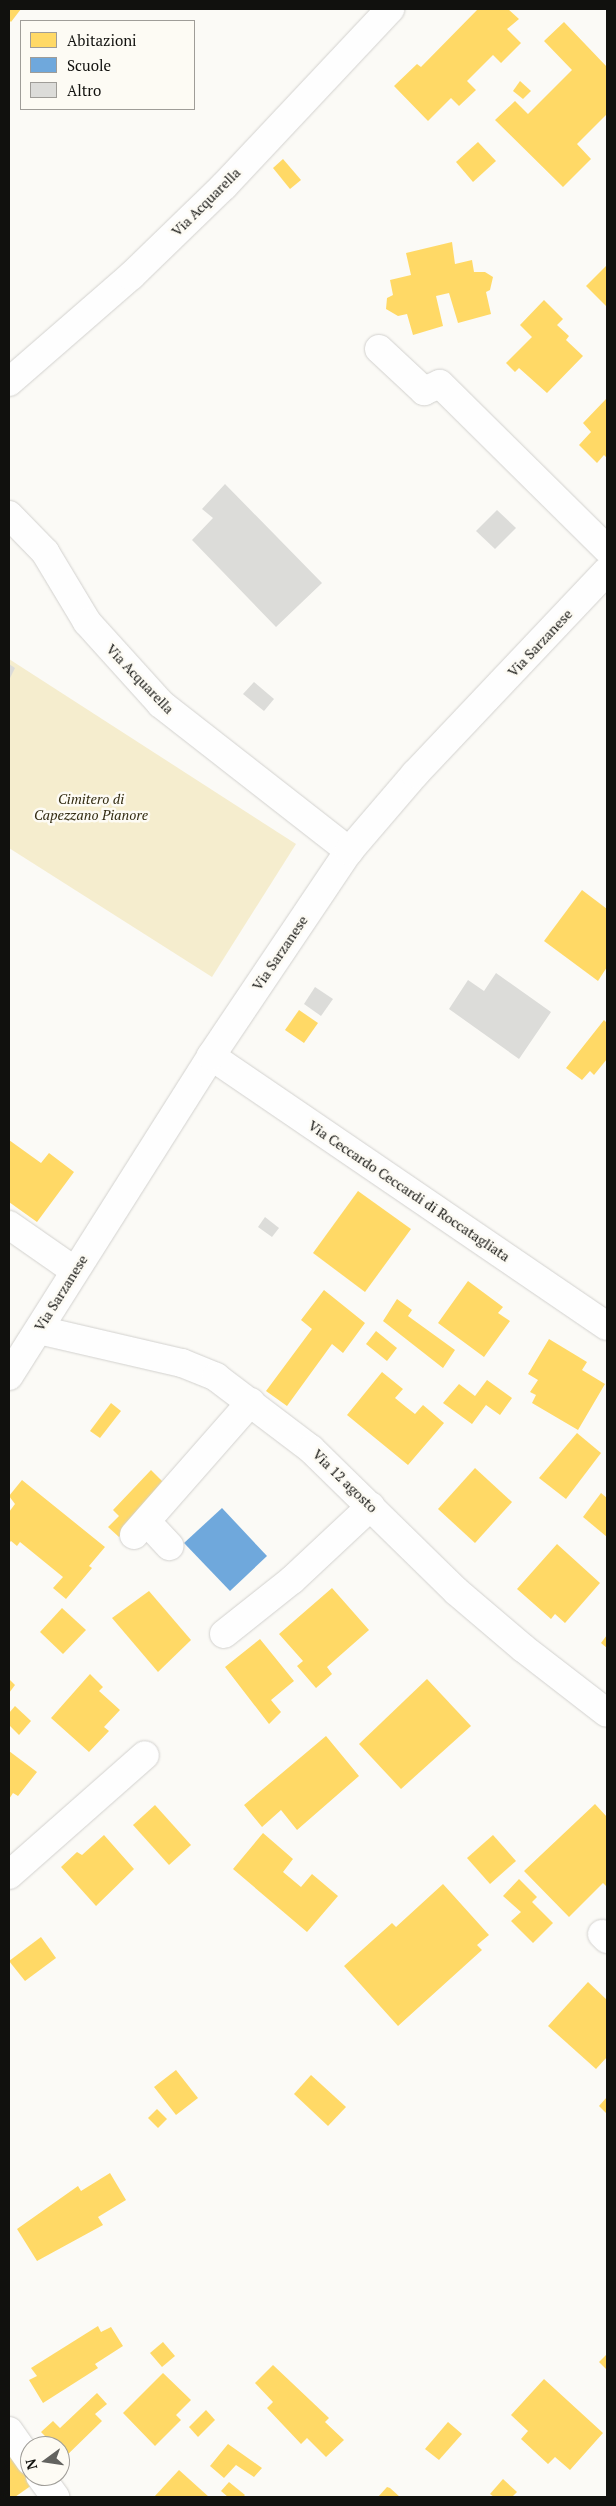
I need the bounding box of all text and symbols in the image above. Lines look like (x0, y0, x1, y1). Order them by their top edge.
legend (20, 20, 195, 110)
text: Abitazioni (67, 30, 137, 50)
text: Scuole (67, 55, 111, 75)
text: Altro (67, 80, 101, 100)
street label: Via Acquarella (168, 164, 244, 240)
street label: Via Sarzanese (504, 606, 576, 680)
street label: Via Acquarella (103, 641, 177, 717)
park label: Cimitero di Capezzano Pianore (34, 791, 148, 824)
street label: Via Sarzanese (249, 912, 311, 994)
street label: Via Ceccardo Ceccardi di Roccatagliata (305, 1117, 513, 1265)
street label: Via Sarzanese (31, 1252, 91, 1334)
street label: Via 12 agosto (309, 1446, 381, 1516)
north arrow (20, 2436, 70, 2486)
text: N (20, 2457, 41, 2472)

